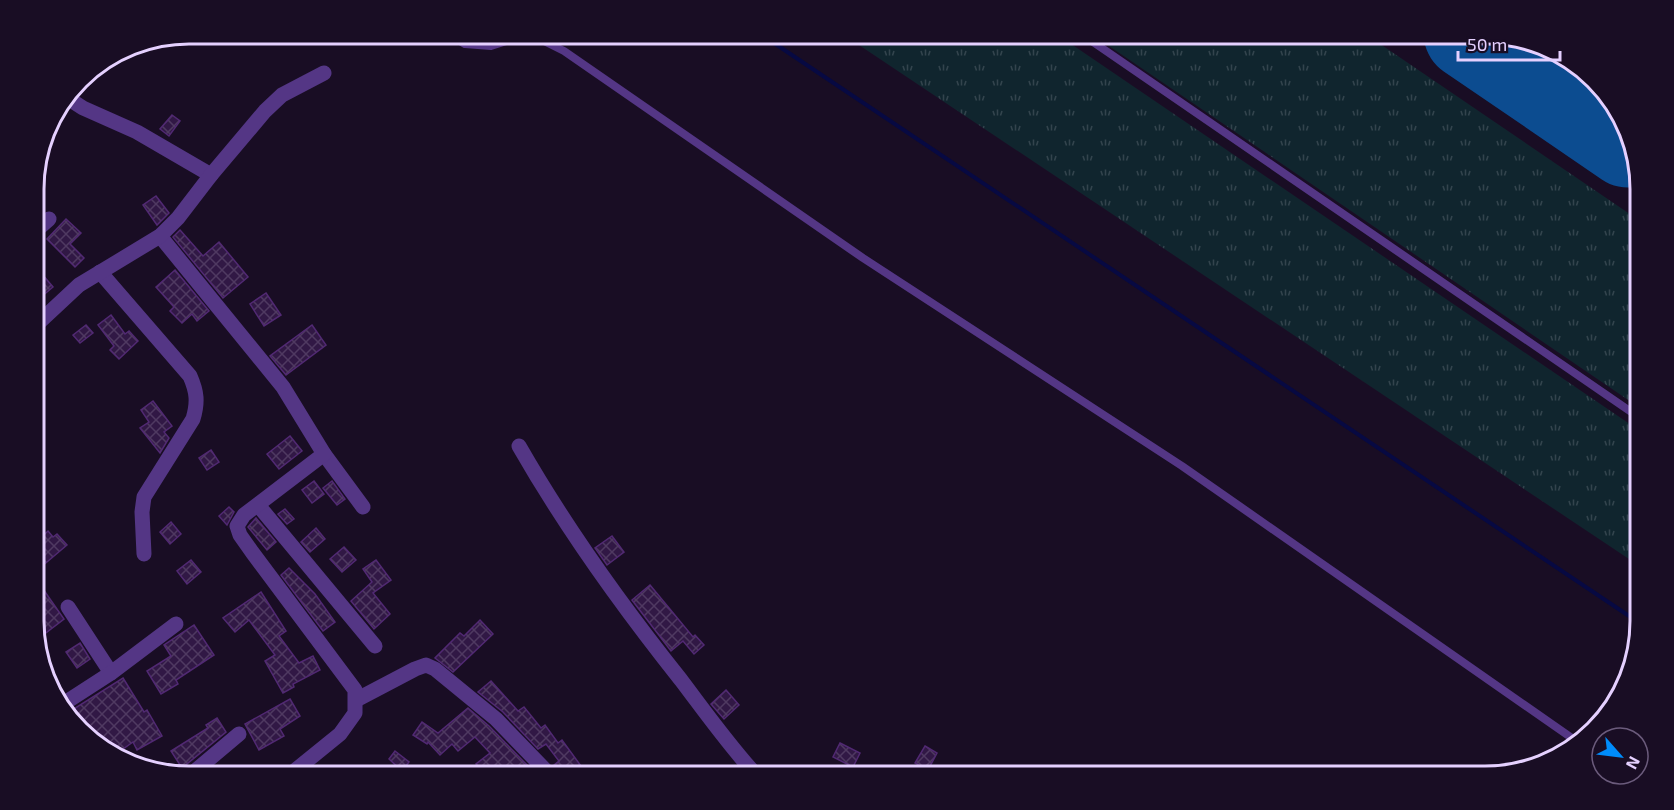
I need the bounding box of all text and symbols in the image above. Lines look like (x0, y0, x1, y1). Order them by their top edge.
scale bar (1458, 24, 1560, 62)
text: 50 m (1467, 33, 1507, 55)
north arrow (1590, 726, 1650, 786)
text: N (1623, 754, 1645, 773)

